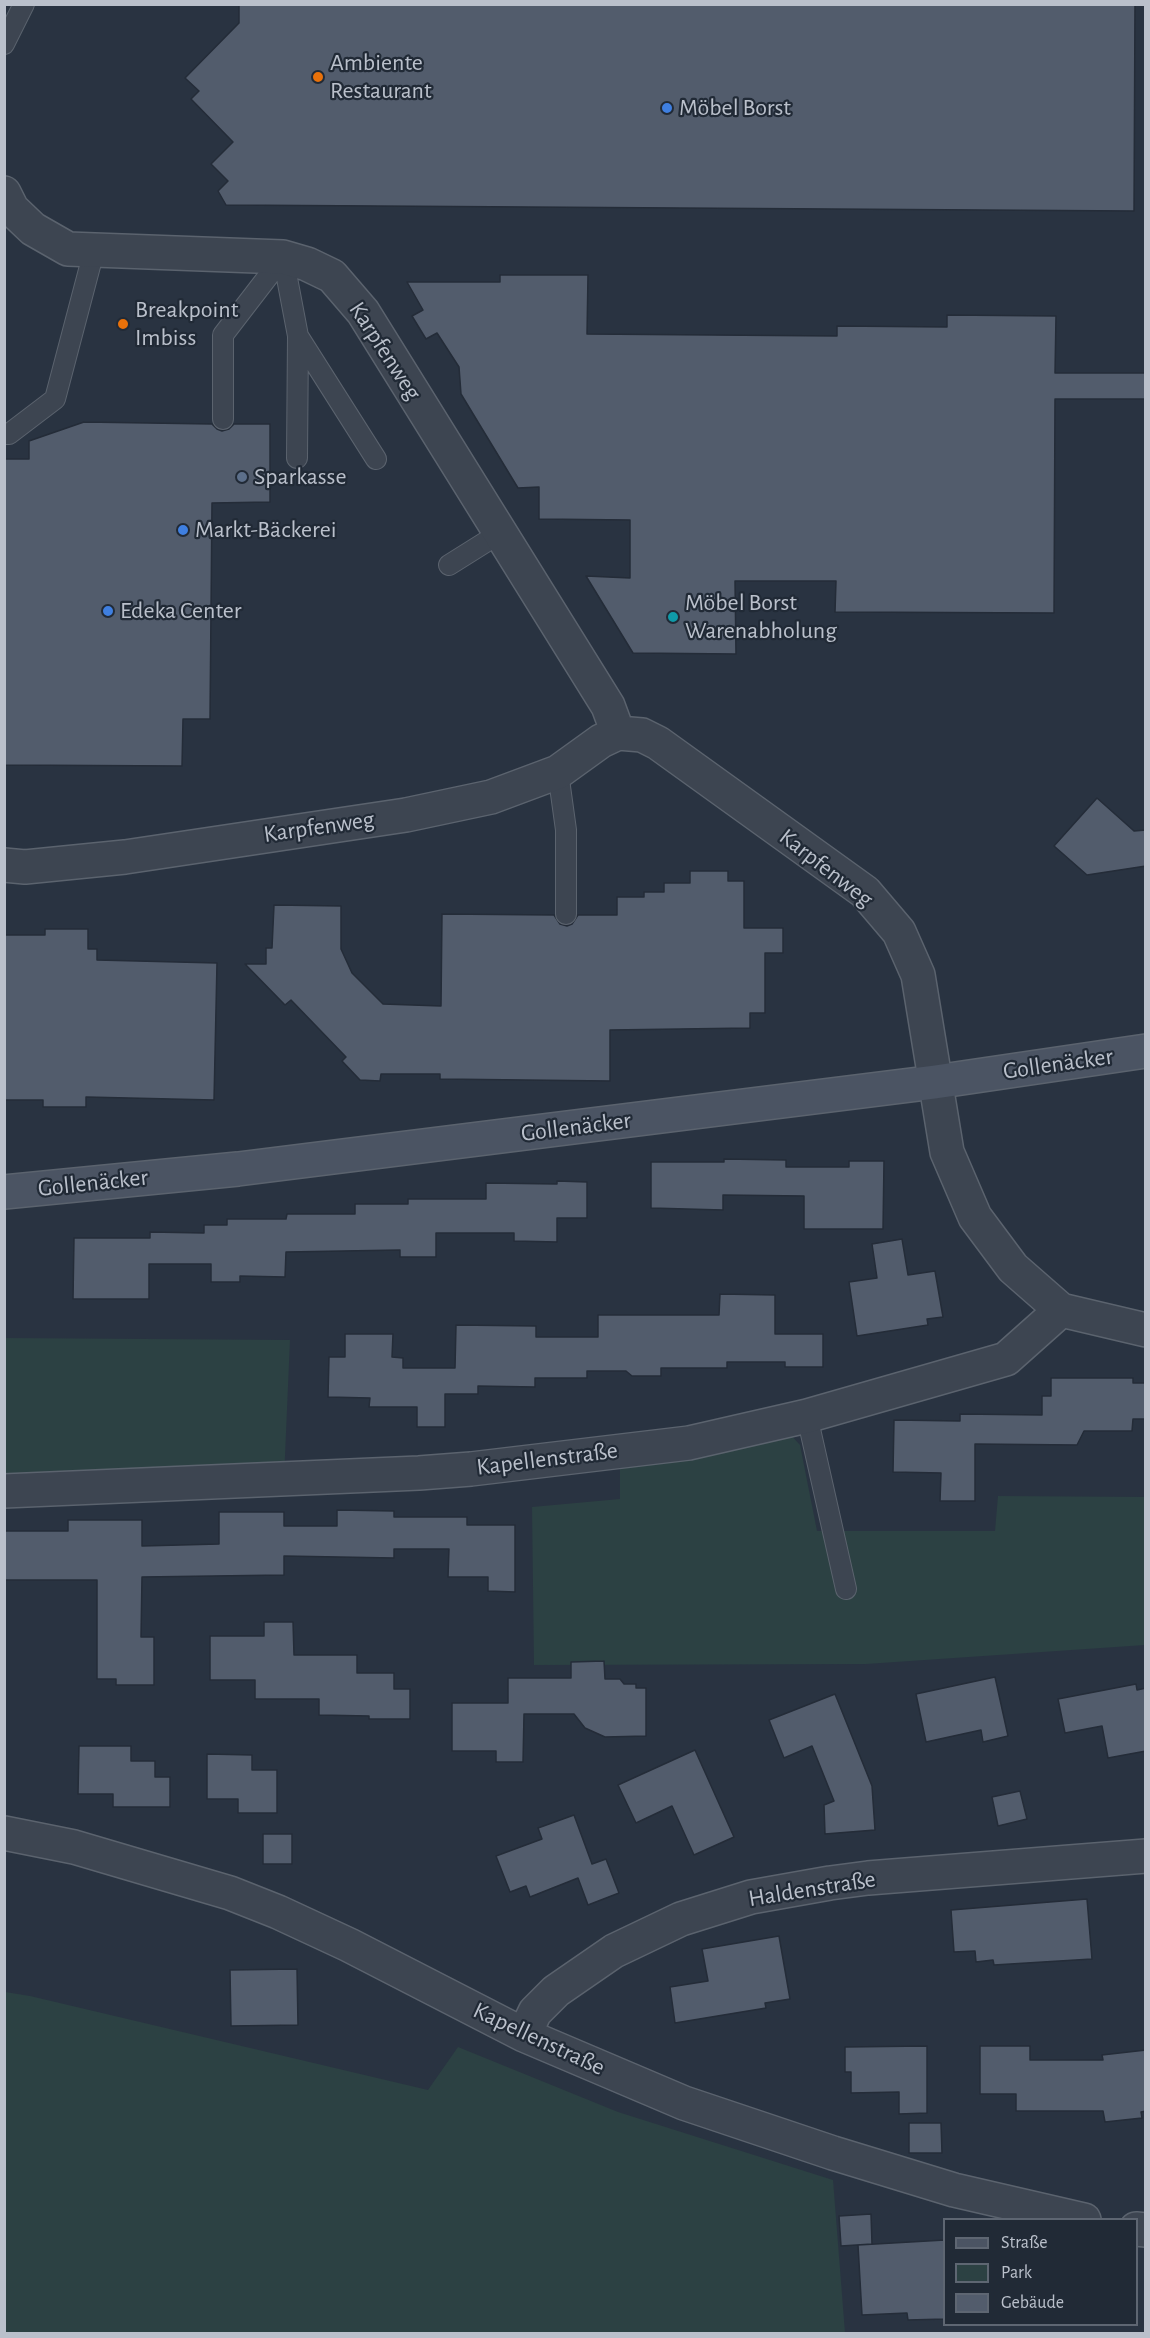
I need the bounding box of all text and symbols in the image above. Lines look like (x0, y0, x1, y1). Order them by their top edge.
place label: Ambiente Restaurant (330, 49, 432, 105)
marker: Ambiente Restaurant (311, 70, 325, 84)
place label: Möbel Borst (679, 94, 791, 122)
marker: Möbel Borst (660, 101, 674, 115)
place label: Breakpoint Imbiss (135, 296, 238, 352)
street label: Karpfenweg (343, 296, 427, 406)
marker: Breakpoint Imbiss (116, 317, 130, 331)
place label: Sparkasse (254, 463, 347, 491)
marker: Sparkasse (235, 470, 249, 484)
place label: Markt-Bäckerei (195, 516, 337, 544)
marker: Markt-Bäckerei (176, 523, 190, 537)
place label: Möbel Borst Warenabholung (685, 589, 837, 645)
place label: Edeka Center (120, 597, 242, 625)
marker: Edeka Center (101, 604, 115, 618)
marker: Möbel Borst Warenabholung (666, 610, 680, 624)
street label: Karpfenweg (262, 805, 376, 849)
street label: Karpfenweg (773, 822, 879, 914)
street label: Gollenäcker (1001, 1042, 1115, 1086)
street label: Gollenäcker (519, 1106, 633, 1148)
street label: Gollenäcker (36, 1163, 150, 1203)
street label: Kapellenstraße (475, 1436, 619, 1482)
street label: Haldenstraße (746, 1865, 878, 1913)
street label: Kapellenstraße (469, 1996, 609, 2082)
legend (943, 2218, 1138, 2326)
text: Straße (1001, 2234, 1047, 2252)
text: Park (1001, 2264, 1032, 2282)
text: Gebäude (1001, 2294, 1064, 2312)

